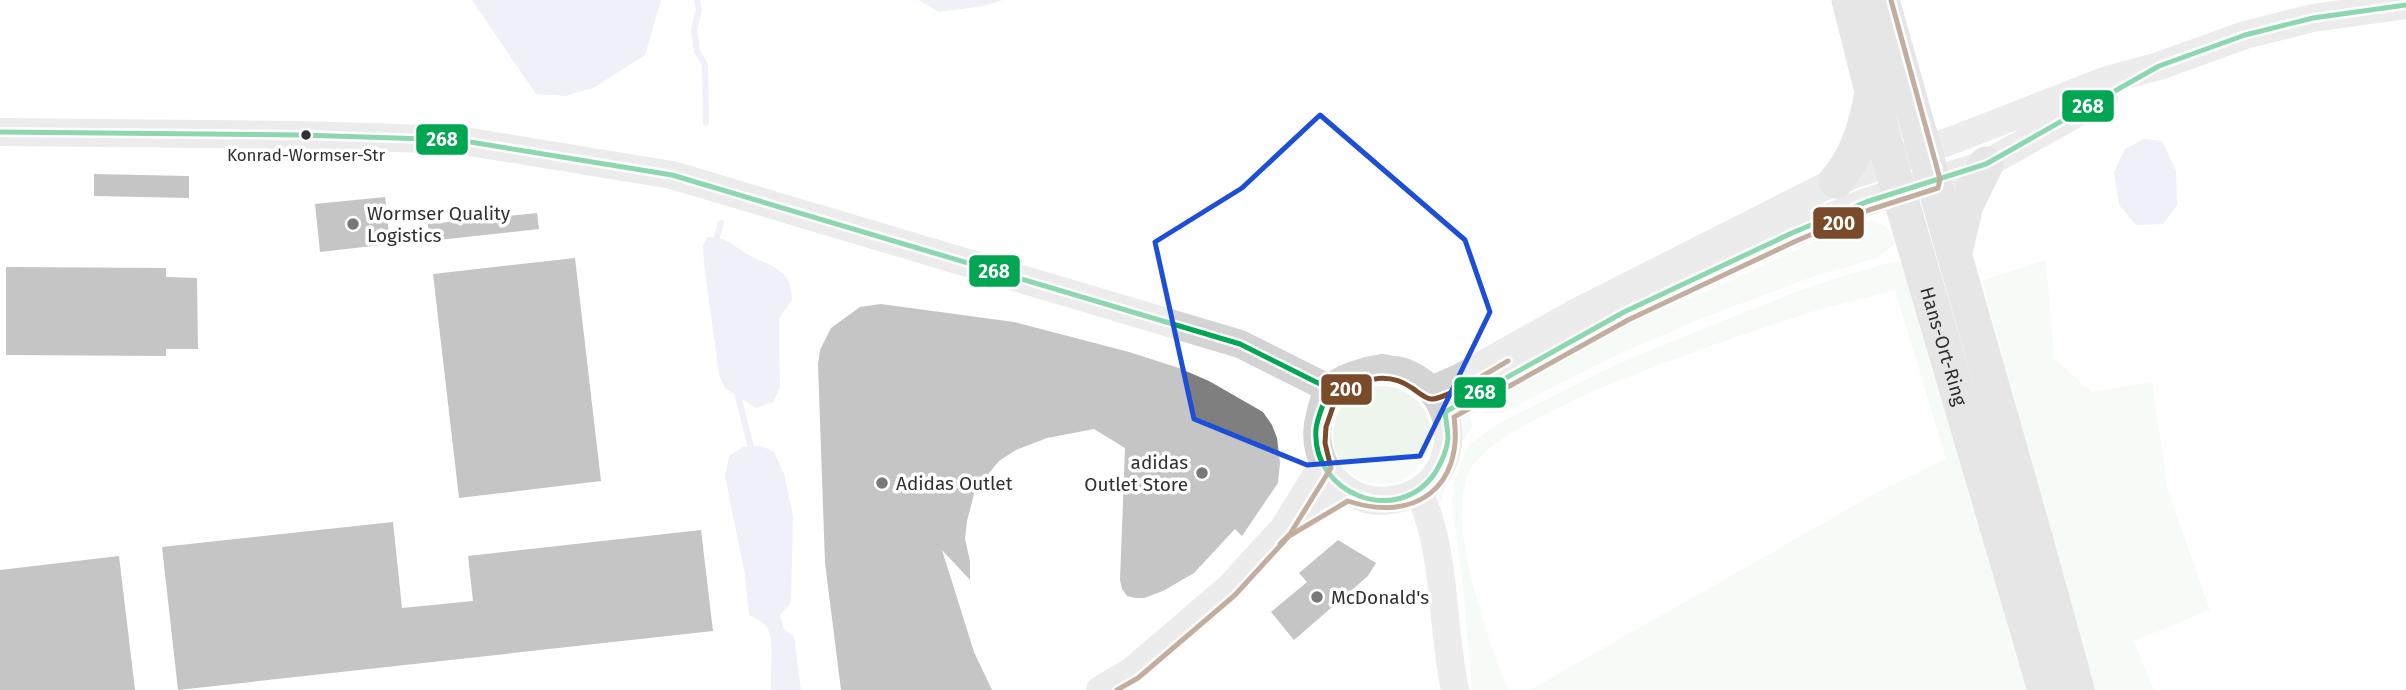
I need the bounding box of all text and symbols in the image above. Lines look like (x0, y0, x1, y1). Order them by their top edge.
line badge: 268 (2061, 89, 2115, 123)
text: 268 (2072, 95, 2104, 118)
line badge: 268 (415, 123, 469, 156)
marker: Konrad-Wormser-Str (299, 128, 313, 142)
text: 268 (426, 128, 458, 151)
place label: Konrad-Wormser-Str (227, 145, 386, 166)
place label: Wormser Quality Logistics (367, 202, 511, 247)
line badge: 200 (1812, 206, 1865, 240)
text: 200 (1823, 212, 1855, 235)
marker: Wormser Quality Logistics (345, 216, 361, 232)
line badge: 268 (968, 254, 1021, 288)
text: 268 (978, 260, 1010, 283)
street label: Hans-Ort-Ring (1916, 284, 1972, 408)
line badge: 200 (1320, 373, 1373, 406)
line badge: 268 (1453, 376, 1507, 409)
text: 200 (1330, 378, 1362, 401)
text: 268 (1464, 381, 1496, 404)
place label: adidas Outlet Store (1084, 451, 1188, 496)
marker: adidas Outlet Store (1194, 465, 1210, 481)
place label: Adidas Outlet (896, 472, 1013, 495)
marker: Adidas Outlet (874, 475, 890, 491)
place label: McDonald's (1331, 586, 1429, 609)
marker: McDonald's (1309, 589, 1325, 605)

